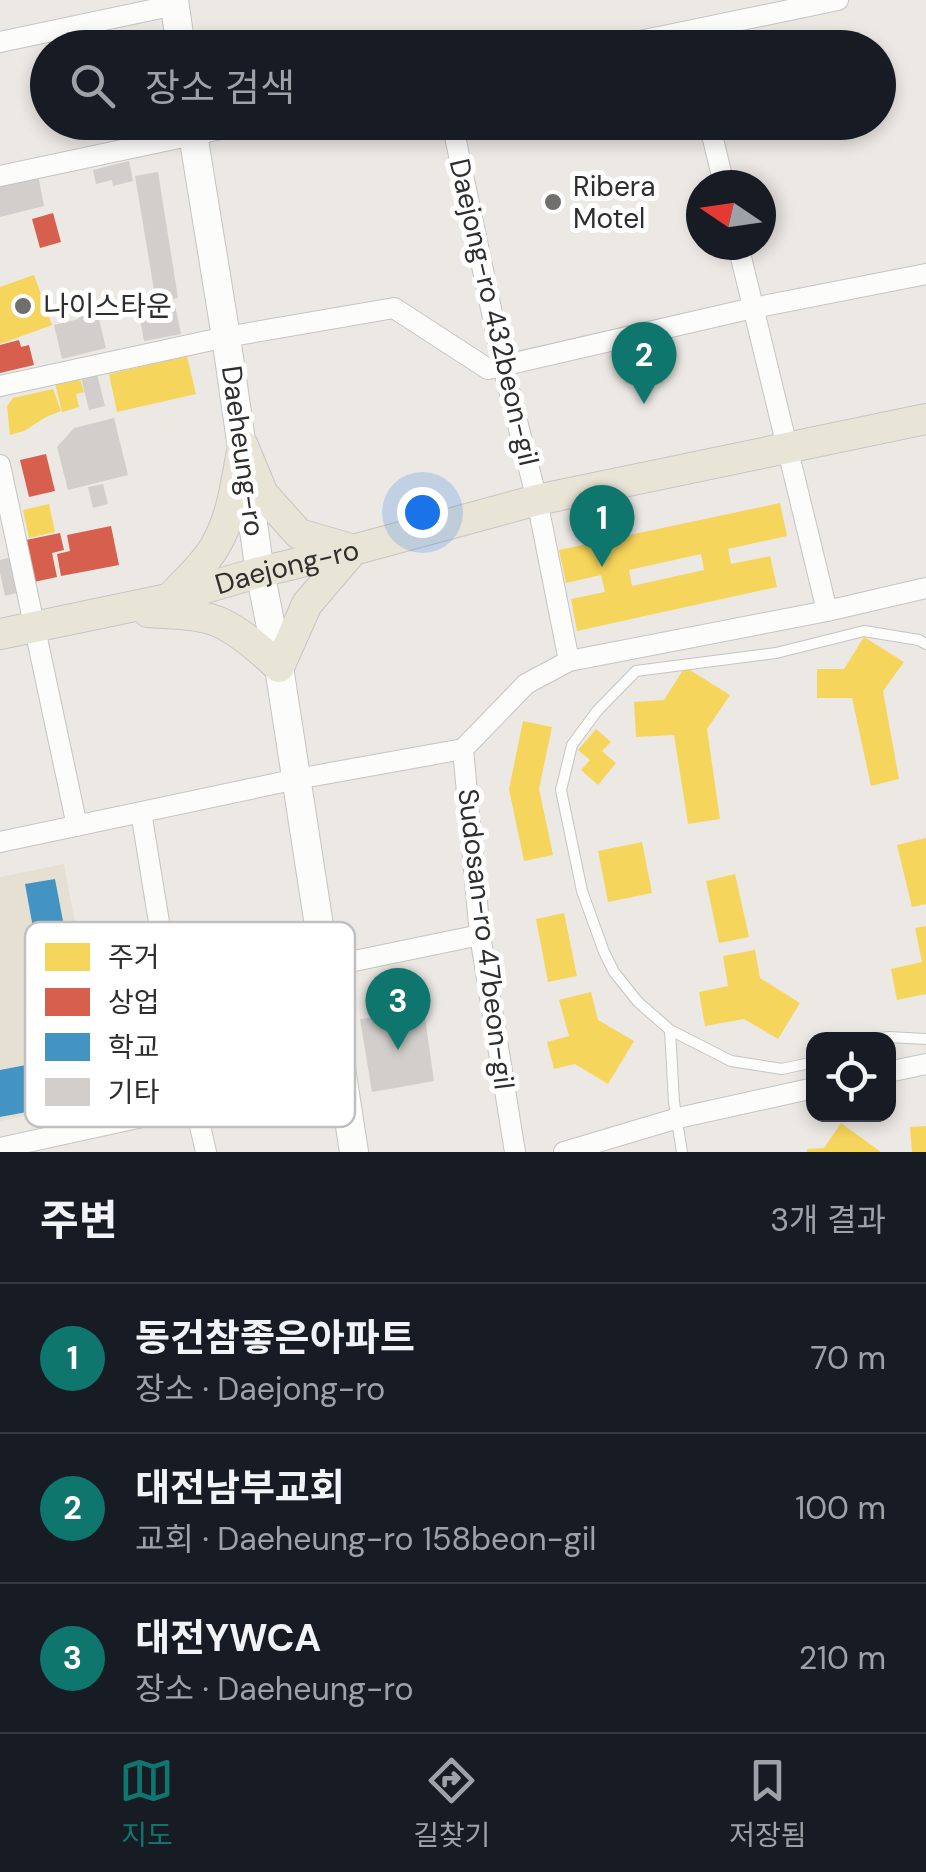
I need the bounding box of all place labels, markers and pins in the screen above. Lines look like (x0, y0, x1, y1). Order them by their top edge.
place label: Ribera Motel (573, 168, 655, 237)
marker: Ribera Motel (542, 191, 564, 213)
place label: 나이스타운 (43, 288, 172, 325)
marker: 나이스타운 (12, 295, 34, 317)
pin: 2 (612, 322, 676, 404)
pin: 1 (570, 484, 634, 567)
pin: 3 (366, 968, 430, 1050)

